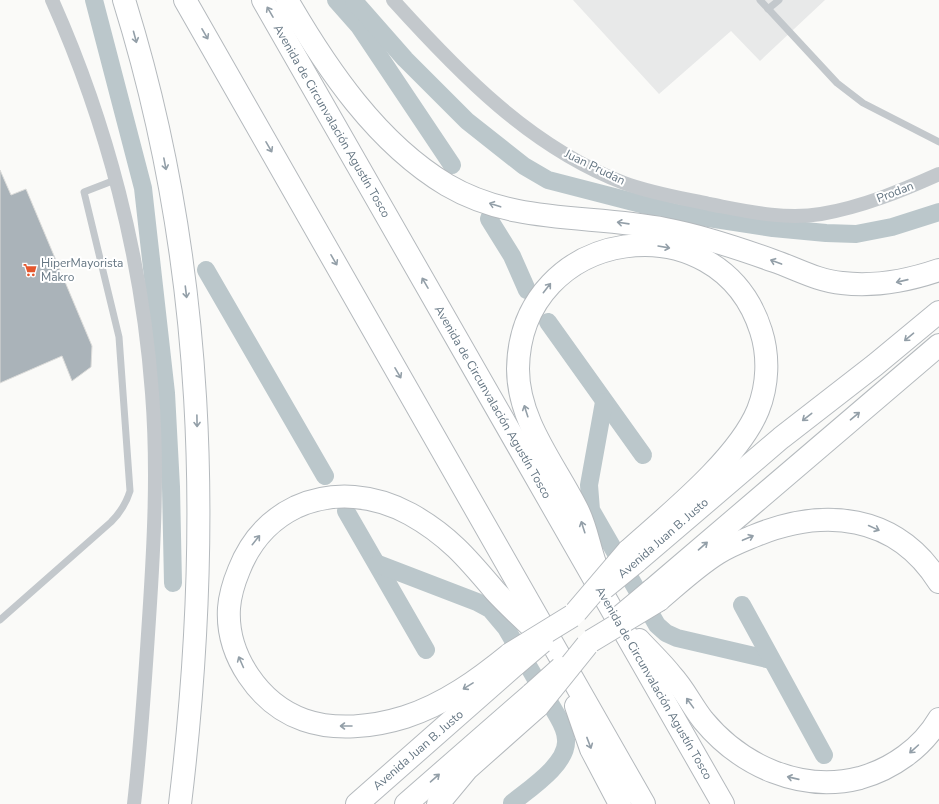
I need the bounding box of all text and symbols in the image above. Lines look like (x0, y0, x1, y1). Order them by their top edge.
one-way arrow (265, 7, 273, 19)
street label: Avenida de Circunvalación Agustín Tosco (270, 21, 394, 221)
one-way arrow (201, 28, 209, 40)
one-way arrow (132, 31, 139, 44)
one-way arrow (266, 141, 274, 153)
street label: Juan Prudan (561, 145, 628, 189)
one-way arrow (161, 157, 169, 170)
street label: Prodan (874, 178, 916, 206)
one-way arrow (489, 201, 501, 209)
one-way arrow (617, 219, 630, 227)
one-way arrow (657, 243, 670, 251)
one-way arrow (330, 254, 338, 266)
place label: HiperMayorista Makro (41, 255, 123, 285)
one-way arrow (769, 258, 782, 265)
supermarket icon: HiperMayorista Makro (22, 262, 38, 278)
one-way arrow (420, 277, 428, 289)
one-way arrow (896, 277, 909, 285)
one-way arrow (543, 283, 551, 294)
one-way arrow (182, 285, 190, 298)
street label: Avenida de Circunvalación Agustín Tosco (431, 302, 555, 502)
one-way arrow (904, 332, 915, 341)
one-way arrow (394, 367, 402, 379)
one-way arrow (522, 404, 529, 417)
one-way arrow (850, 412, 860, 421)
one-way arrow (802, 413, 813, 422)
one-way arrow (194, 414, 201, 427)
street label: Avenida Juan B. Justo (614, 494, 712, 582)
one-way arrow (579, 521, 586, 534)
one-way arrow (868, 525, 880, 532)
one-way arrow (251, 534, 260, 545)
one-way arrow (742, 534, 754, 542)
one-way arrow (697, 541, 708, 550)
street label: Avenida de Circunvalación Agustín Tosco (592, 583, 716, 783)
one-way arrow (237, 656, 244, 668)
one-way arrow (463, 682, 474, 690)
one-way arrow (686, 698, 694, 709)
street label: Avenida Juan B. Justo (369, 706, 467, 794)
one-way arrow (340, 722, 353, 730)
one-way arrow (586, 737, 594, 749)
one-way arrow (909, 744, 919, 753)
one-way arrow (430, 774, 441, 783)
one-way arrow (786, 774, 799, 781)

